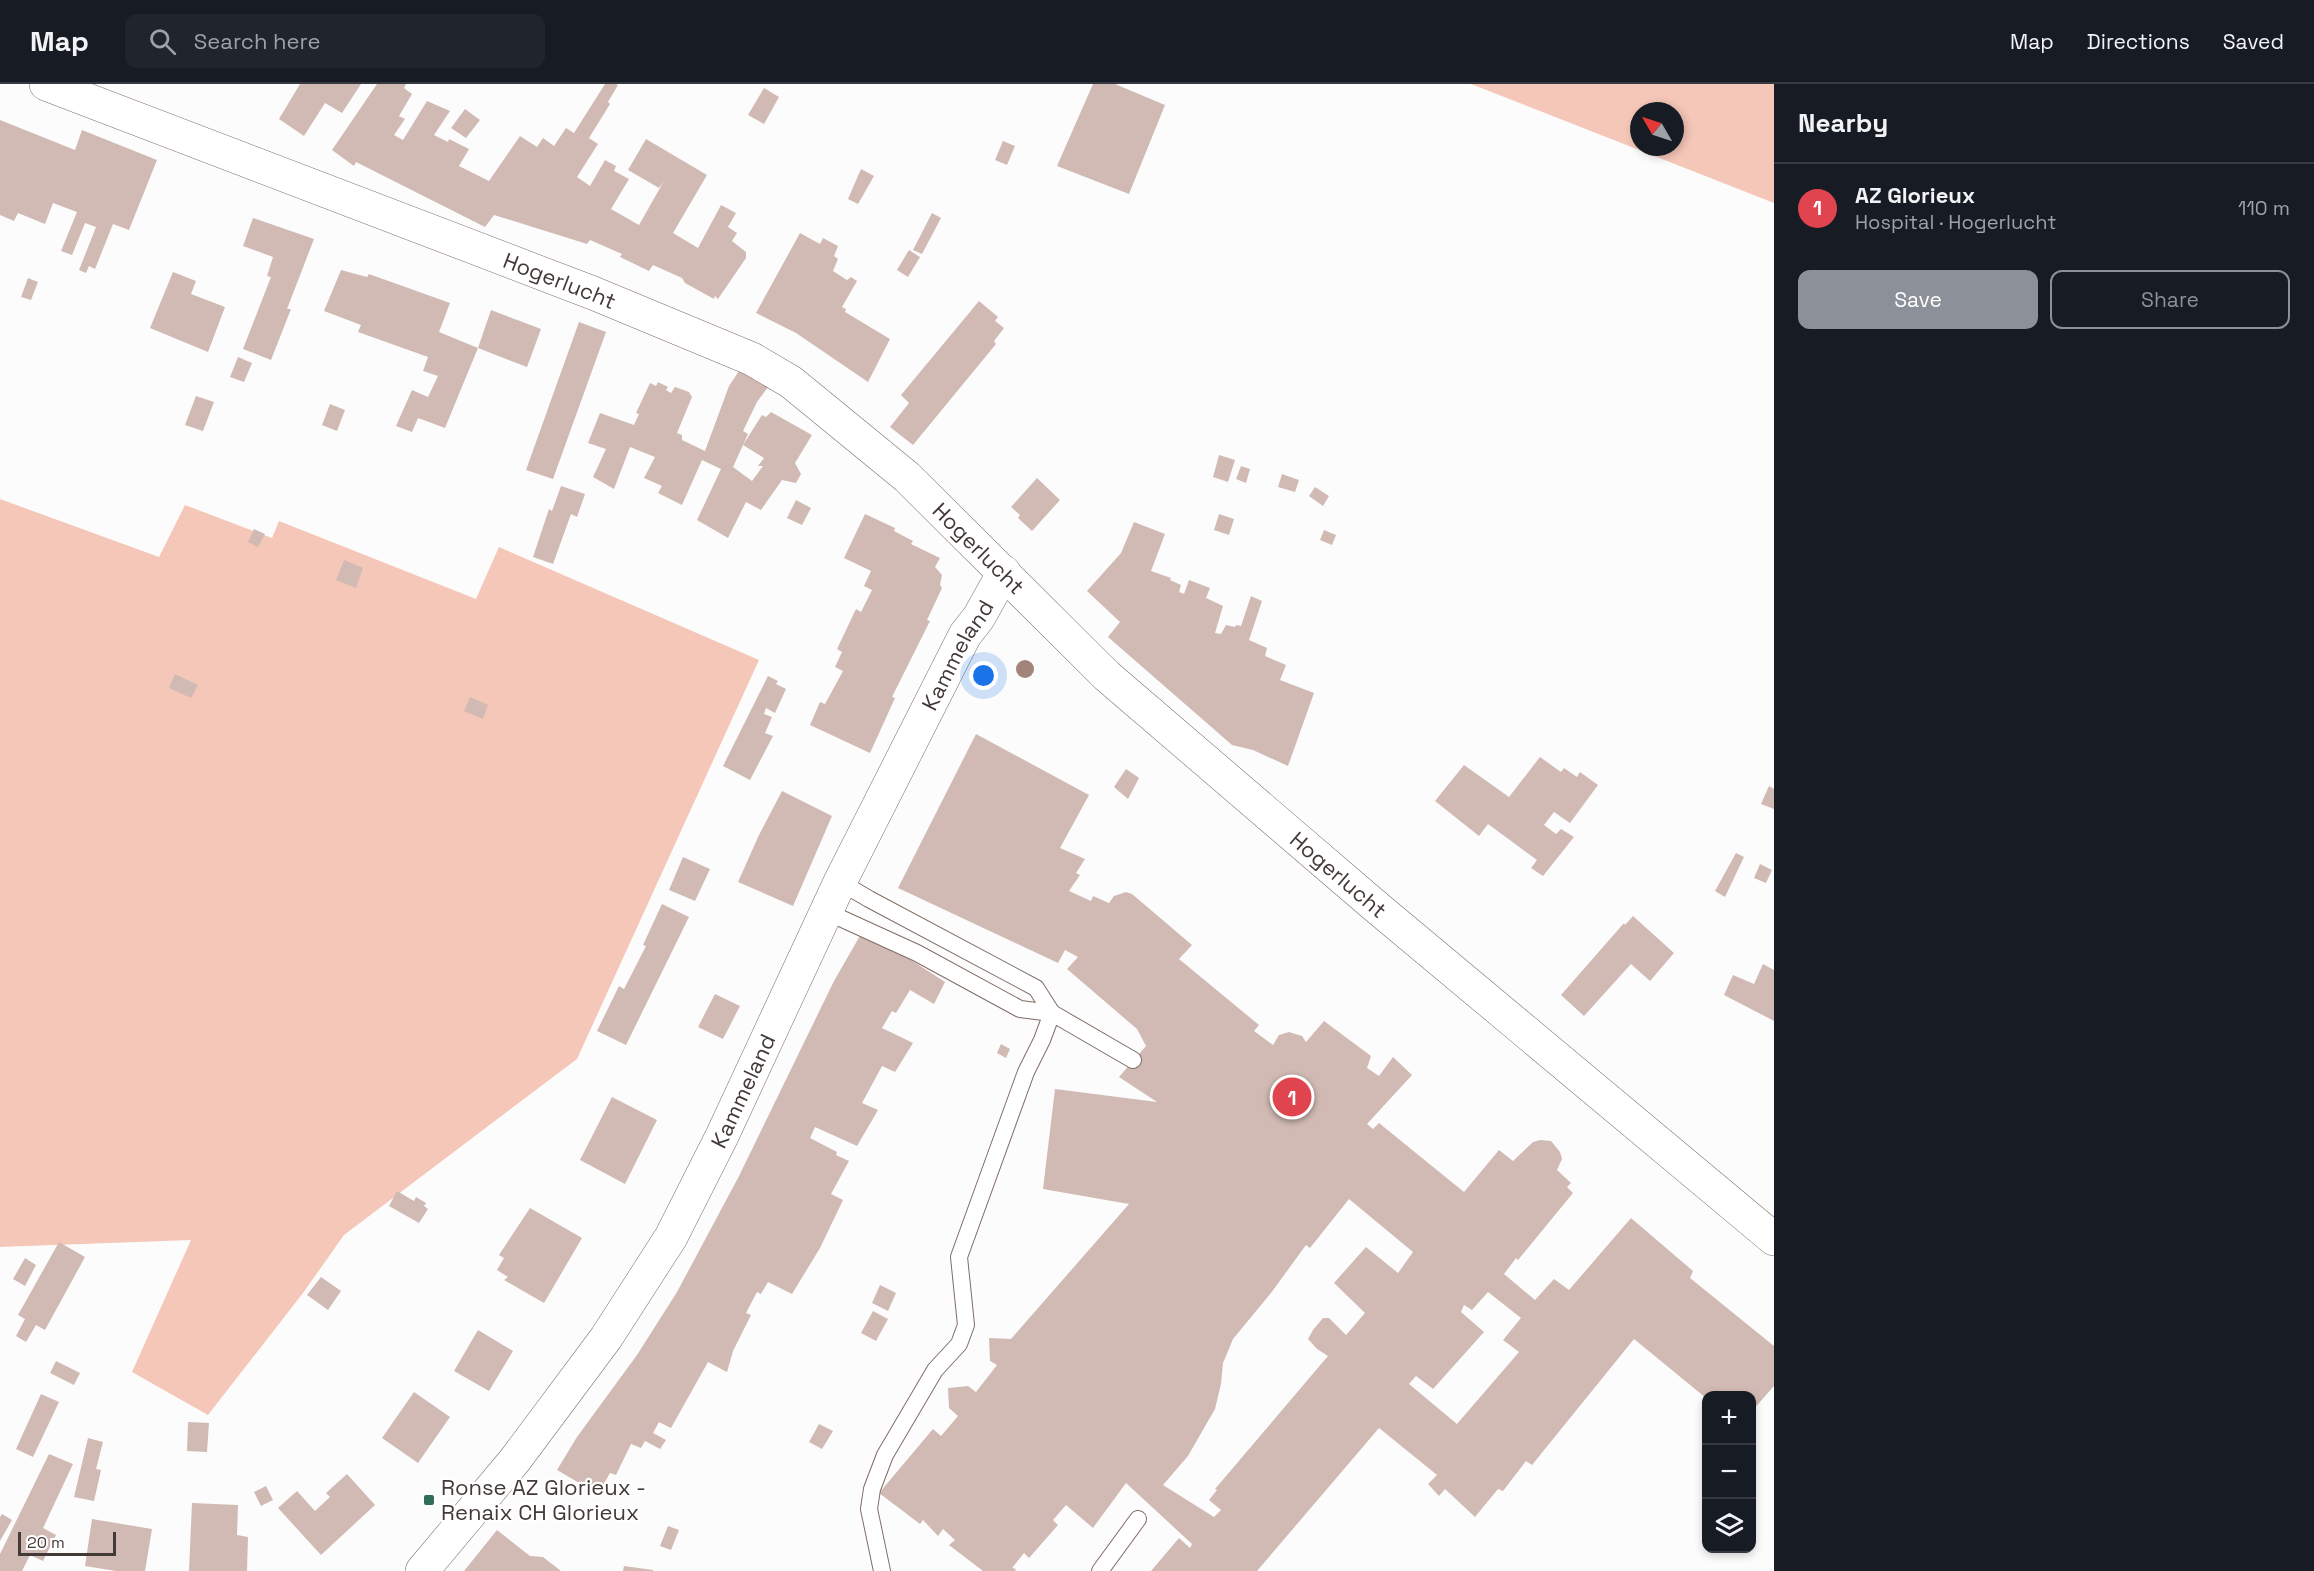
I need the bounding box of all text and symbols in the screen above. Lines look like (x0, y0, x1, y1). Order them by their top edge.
search box (125, 14, 545, 68)
text: Map (30, 23, 89, 59)
icon: search (146, 25, 179, 58)
text: Search here (194, 27, 321, 55)
text: Map (2010, 28, 2054, 55)
text: Directions (2087, 28, 2190, 55)
text: Saved (2223, 28, 2284, 55)
north arrow (1630, 102, 1684, 156)
text: Nearby (1798, 106, 1888, 140)
text: AZ Glorieux (1855, 181, 1975, 209)
text: 1 (1813, 195, 1822, 221)
text: 110 m (2238, 195, 2290, 221)
text: Hospital · Hogerlucht (1855, 209, 2056, 235)
street label: Hogerlucht (499, 246, 620, 315)
button: Save (1798, 270, 2038, 329)
button: Share (2050, 270, 2290, 329)
street label: Hogerlucht (927, 496, 1031, 600)
street label: Kammeland (915, 595, 1000, 715)
your location (969, 661, 998, 690)
street label: Hogerlucht (1284, 825, 1393, 924)
street label: Kammeland (704, 1029, 781, 1153)
pin: 1 (1272, 1074, 1312, 1120)
map controls (1702, 1391, 1756, 1553)
button: + (1702, 1391, 1756, 1445)
button: − (1702, 1445, 1756, 1499)
place label: Ronse AZ Glorieux - Renaix CH Glorieux (441, 1473, 646, 1526)
marker: Ronse AZ Glorieux - Renaix CH Glorieux (422, 1493, 436, 1507)
button: layers (1702, 1499, 1756, 1553)
scale bar (18, 1529, 116, 1556)
text: 20 m (27, 1532, 65, 1553)

